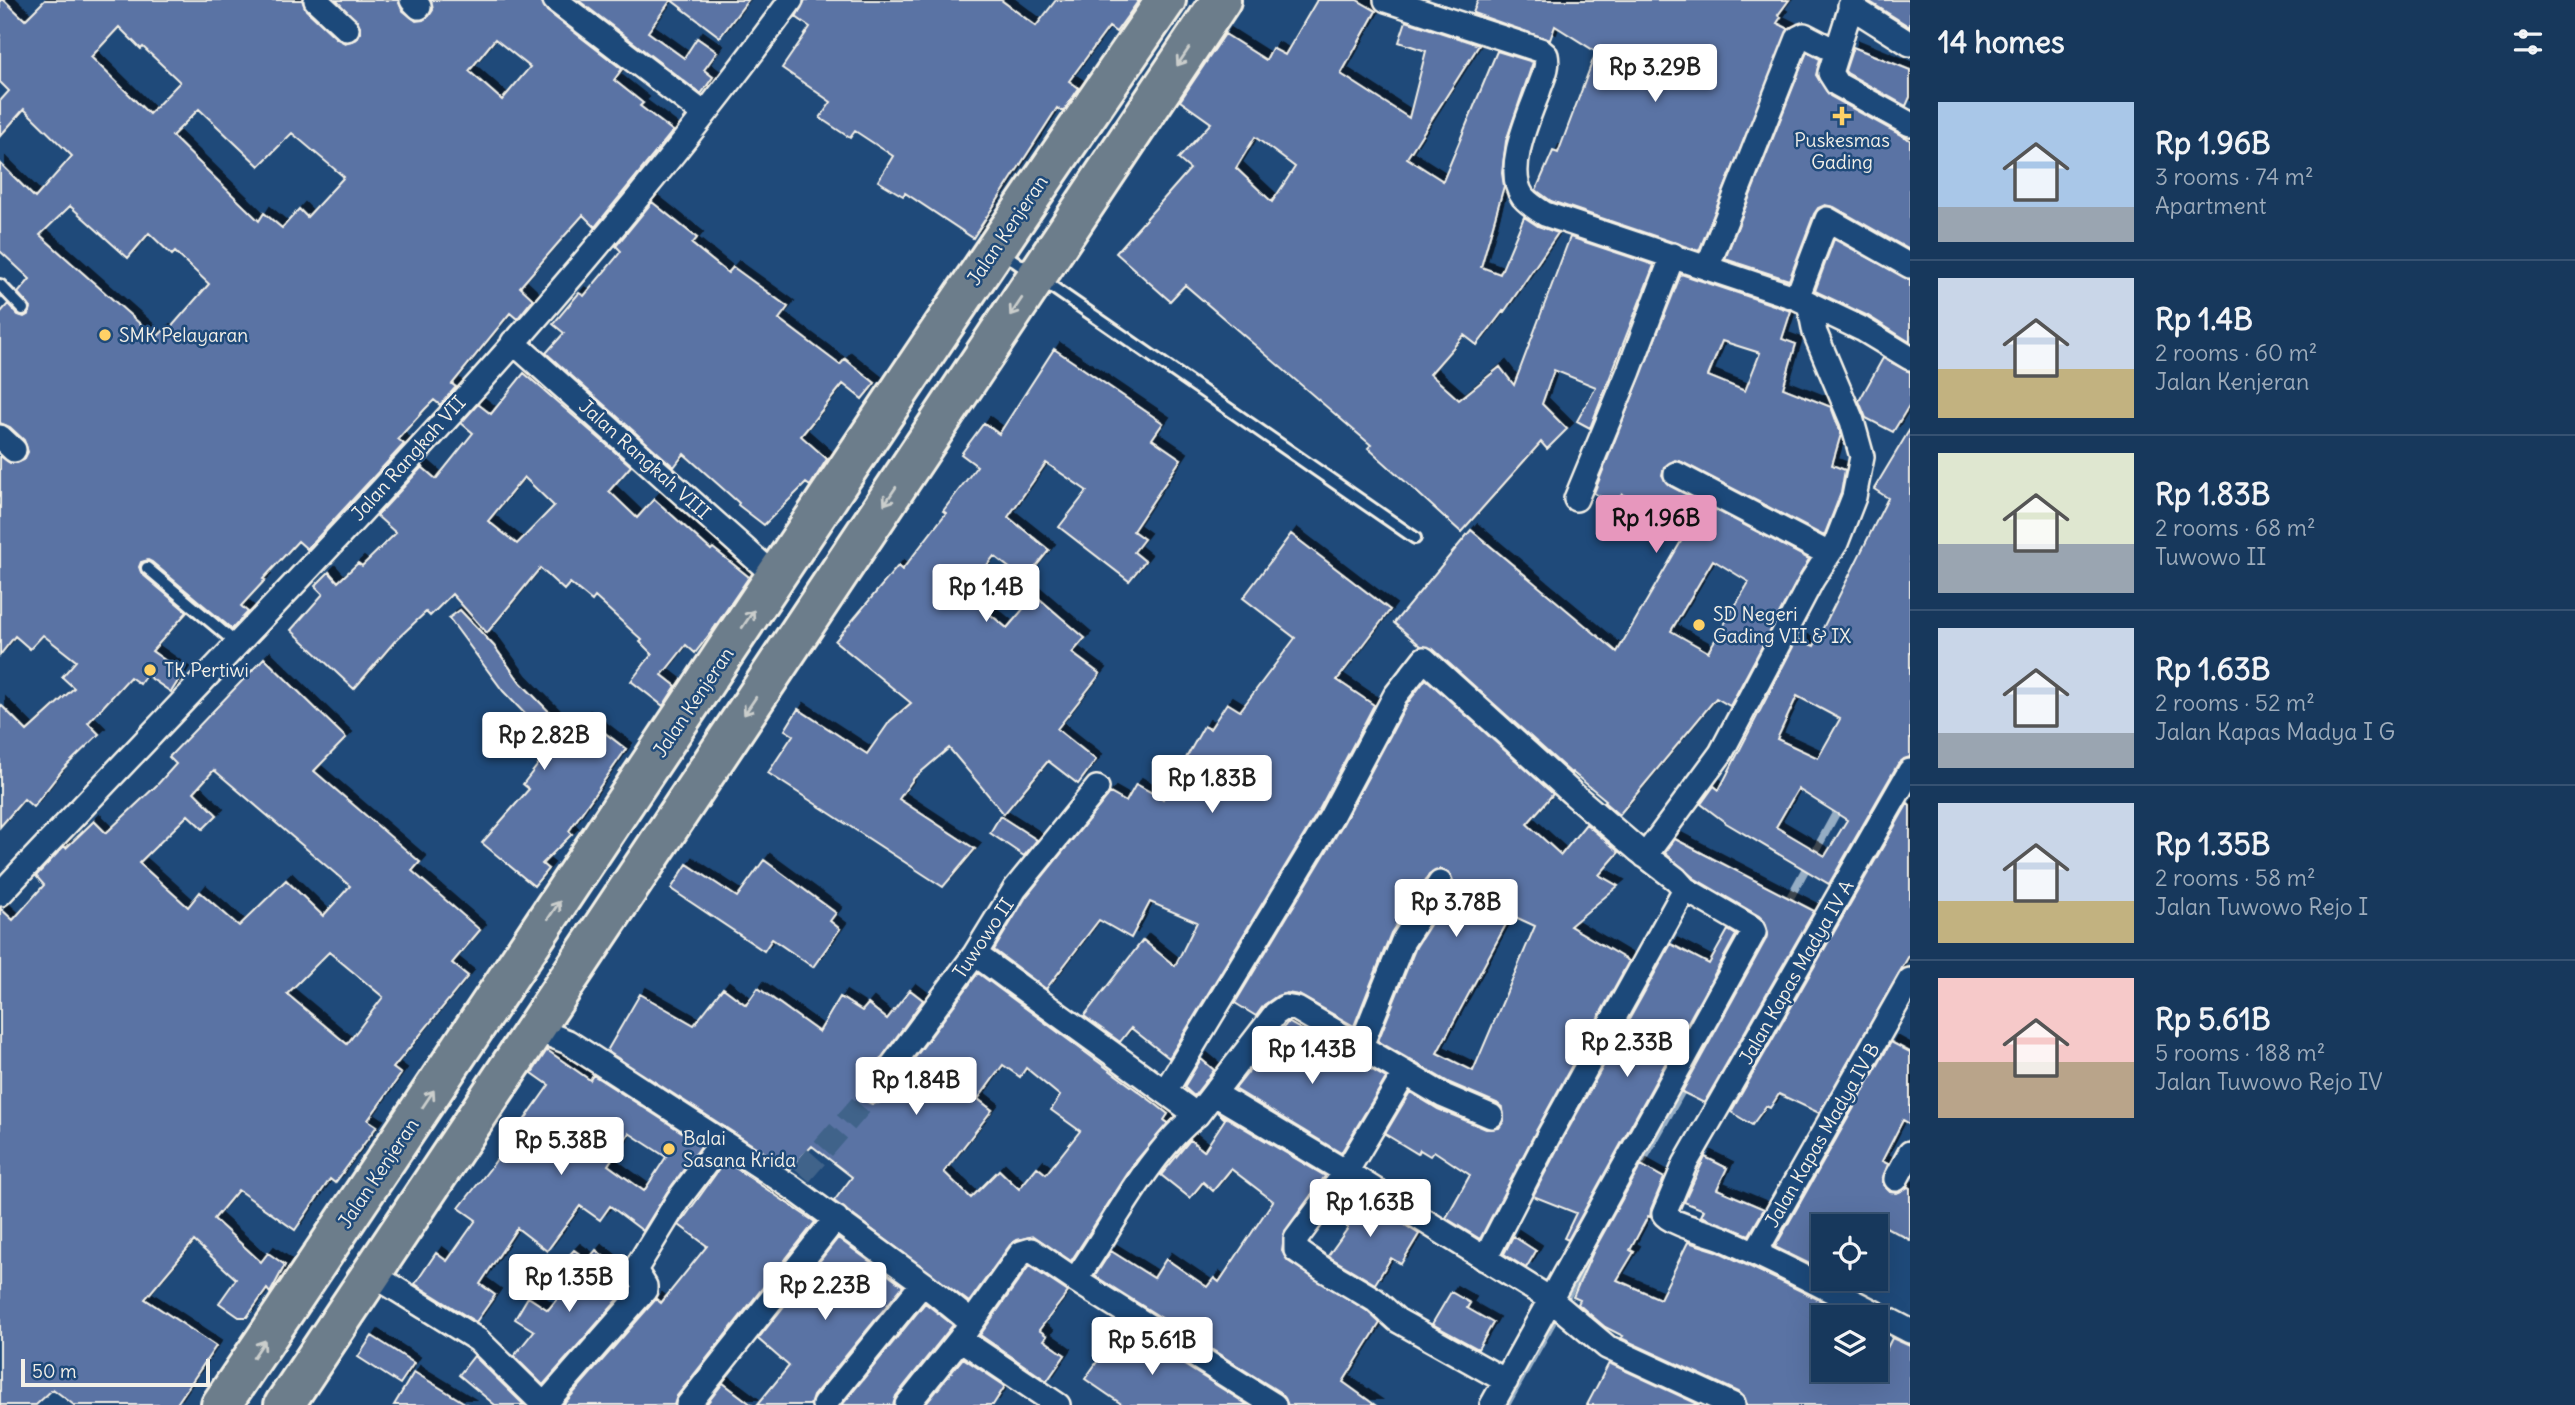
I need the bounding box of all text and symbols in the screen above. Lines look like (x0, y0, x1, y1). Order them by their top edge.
text: 14 homes (1938, 23, 2065, 61)
icon: filters (2509, 23, 2547, 61)
pin: Rp 3.29B (1583, 44, 1727, 104)
one-way arrow (1176, 47, 1190, 66)
text: Rp 3.29B (1609, 52, 1701, 81)
marker: Puskesmas Gading (1832, 106, 1852, 126)
text: Rp 1.96B (2155, 124, 2271, 162)
place label: Puskesmas Gading (1794, 128, 1890, 174)
icon: home (1994, 130, 2078, 214)
text: 3 rooms · 74 m² (2155, 162, 2314, 191)
street label: Jalan Kenjeran (961, 170, 1053, 290)
text: Apartment (2155, 191, 2267, 220)
one-way arrow (1008, 297, 1023, 316)
text: Rp 1.4B (2155, 300, 2253, 338)
icon: home (1994, 306, 2078, 390)
place label: SMK Pelayaran (119, 323, 248, 347)
marker: SMK Pelayaran (97, 327, 113, 343)
text: 2 rooms · 60 m² (2155, 338, 2317, 367)
text: Jalan Kenjeran (2155, 367, 2309, 396)
street label: Jalan Rangkah VII (346, 391, 470, 525)
street label: Jalan Rangkah VIII (574, 394, 716, 524)
text: Rp 1.83B (2155, 475, 2270, 513)
icon: home (1994, 481, 2078, 565)
one-way arrow (882, 486, 897, 505)
pin: Rp 1.96B (1584, 496, 1728, 555)
text: Rp 1.96B (1612, 503, 1700, 532)
text: 2 rooms · 68 m² (2155, 513, 2316, 542)
text: Tuwowo II (2155, 542, 2266, 571)
pin: Rp 1.4B (921, 564, 1051, 624)
text: Rp 1.4B (948, 572, 1024, 601)
place label: SD Negeri Gading VII & IX (1713, 602, 1851, 648)
one-way arrow (741, 610, 756, 629)
marker: SD Negeri Gading VII & IX (1691, 617, 1707, 633)
street label: Jalan Kenjeran (647, 642, 739, 762)
text: Rp 1.63B (2155, 650, 2270, 688)
icon: home (1994, 656, 2078, 740)
place label: TK Pertiwi (164, 658, 249, 682)
marker: TK Pertiwi (142, 662, 158, 678)
text: 2 rooms · 52 m² (2155, 688, 2315, 717)
one-way arrow (743, 696, 757, 715)
pin: Rp 2.82B (472, 712, 616, 772)
text: Jalan Kapas Madya I G (2155, 717, 2395, 746)
text: Rp 2.82B (498, 720, 590, 749)
pin: Rp 1.83B (1140, 756, 1284, 815)
text: Rp 1.83B (1168, 763, 1256, 792)
text: Rp 1.35B (2155, 825, 2270, 863)
icon: home (1994, 831, 2078, 915)
text: 2 rooms · 58 m² (2155, 863, 2316, 892)
street label: Jalan Kapas Madya IV A (1733, 876, 1859, 1068)
pin: Rp 3.78B (1384, 880, 1528, 939)
text: Rp 3.78B (1411, 887, 1501, 916)
text: Jalan Tuwowo Rejo I (2155, 892, 2368, 921)
street label: Tuwowo II (947, 893, 1019, 983)
one-way arrow (547, 901, 561, 920)
text: Rp 5.61B (2155, 1000, 2271, 1038)
icon: home (1994, 1006, 2078, 1090)
pin: Rp 2.33B (1555, 1020, 1699, 1079)
pin: Rp 1.43B (1240, 1026, 1384, 1086)
text: Rp 2.33B (1581, 1027, 1673, 1056)
text: Rp 1.43B (1268, 1034, 1356, 1063)
text: 5 rooms · 188 m² (2155, 1038, 2325, 1067)
street label: Jalan Kapas Madya IV B (1759, 1039, 1885, 1231)
pin: Rp 1.84B (844, 1058, 988, 1117)
text: Rp 1.84B (872, 1065, 960, 1094)
text: Jalan Tuwowo Rejo IV (2155, 1067, 2383, 1096)
one-way arrow (420, 1090, 435, 1109)
street label: Jalan Kenjeran (332, 1113, 424, 1233)
pin: Rp 5.38B (489, 1118, 633, 1177)
text: Rp 5.38B (515, 1125, 607, 1154)
place label: Balai Sasana Krida (683, 1126, 796, 1172)
marker: Balai Sasana Krida (661, 1141, 677, 1157)
pin: Rp 1.63B (1298, 1180, 1442, 1239)
text: Rp 1.63B (1326, 1187, 1414, 1216)
map controls (1811, 1214, 1888, 1382)
button: locate (1811, 1214, 1888, 1291)
pin: Rp 1.35B (497, 1254, 641, 1314)
text: Rp 1.35B (525, 1262, 613, 1291)
pin: Rp 2.23B (753, 1262, 897, 1322)
text: Rp 2.23B (779, 1270, 871, 1299)
button: layers (1811, 1305, 1888, 1382)
pin: Rp 5.61B (1080, 1318, 1224, 1377)
text: Rp 5.61B (1108, 1325, 1196, 1354)
one-way arrow (252, 1339, 266, 1359)
scale bar (21, 1356, 210, 1388)
text: 50 m (32, 1359, 77, 1383)

